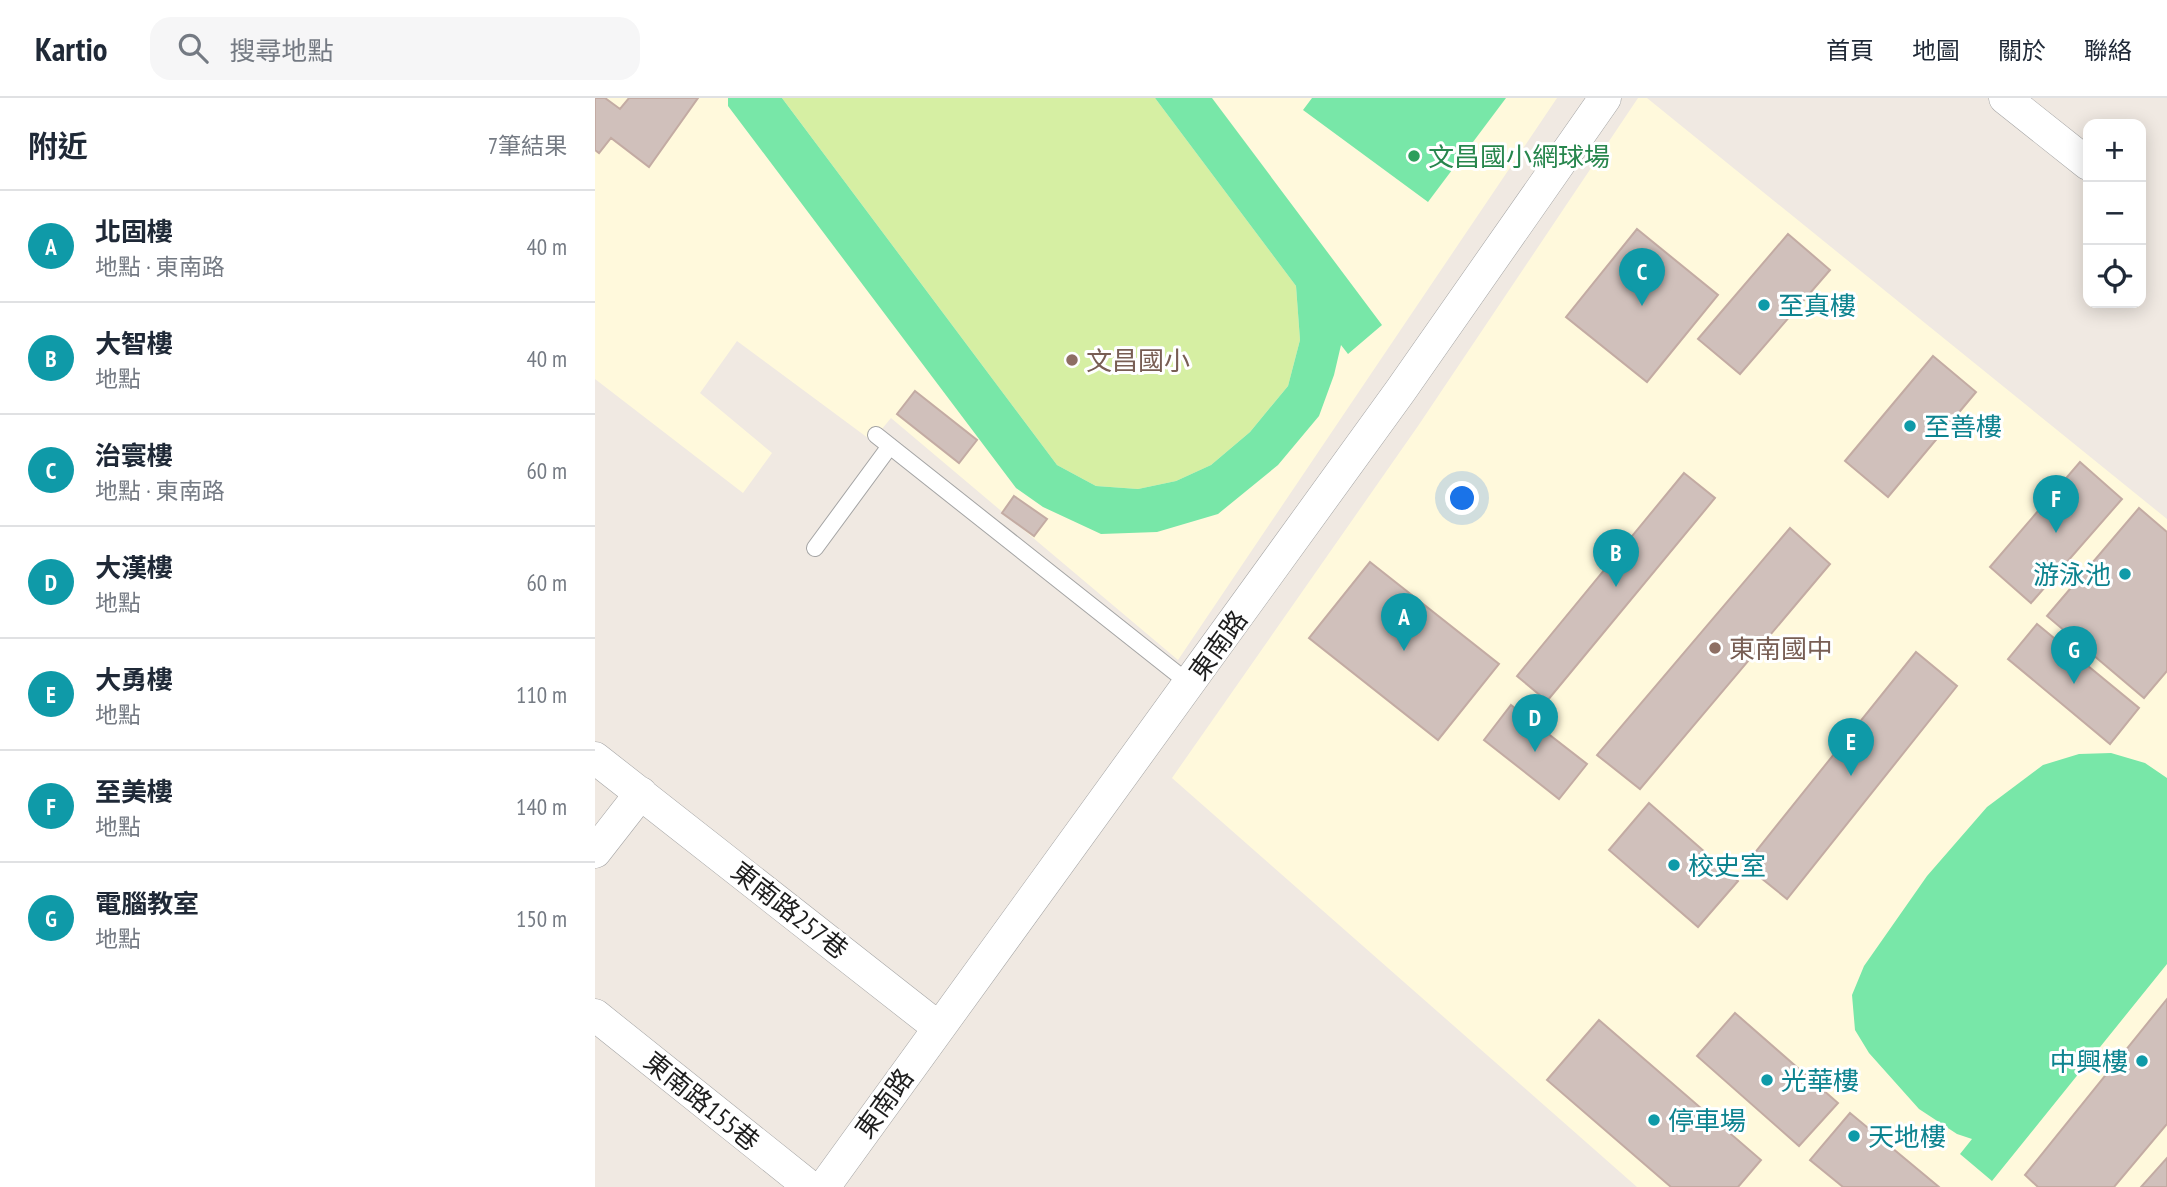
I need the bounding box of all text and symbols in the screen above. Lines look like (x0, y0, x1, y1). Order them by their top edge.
search box (150, 17, 640, 80)
text: Kartio (35, 27, 108, 70)
icon: search (174, 29, 212, 67)
text: 搜尋地點 (230, 34, 334, 67)
text: 首頁 (1826, 35, 1874, 66)
text: 地圖 (1912, 35, 1960, 66)
text: 關於 (1998, 35, 2046, 66)
text: 聯絡 (2084, 35, 2132, 66)
map controls (2083, 119, 2146, 308)
button: + (2083, 119, 2146, 182)
text: 附近 (28, 126, 88, 165)
text: 7筆結果 (488, 131, 567, 160)
place label: 文昌國小網球場 (1428, 140, 1610, 173)
marker: 文昌國小網球場 (1406, 148, 1422, 164)
button: − (2083, 182, 2146, 245)
text: 北固樓 (95, 215, 173, 248)
text: A (45, 232, 57, 261)
text: 40 m (526, 232, 567, 261)
button: locate (2083, 245, 2146, 308)
pin: C (1619, 248, 1665, 306)
text: 地點 · 東南路 (95, 252, 225, 281)
place label: 至真樓 (1778, 289, 1856, 322)
marker: 至真樓 (1756, 297, 1772, 313)
text: 大智樓 (95, 327, 173, 360)
text: B (45, 344, 57, 373)
text: 40 m (526, 344, 567, 373)
place label: 文昌國小 (1086, 344, 1190, 377)
marker: 文昌國小 (1064, 352, 1080, 368)
text: 地點 (95, 364, 141, 393)
place label: 至善樓 (1924, 410, 2002, 443)
marker: 至善樓 (1902, 418, 1918, 434)
text: 治寰樓 (95, 439, 173, 472)
text: C (46, 456, 56, 485)
text: 60 m (526, 456, 567, 485)
pin: F (2033, 475, 2079, 533)
text: 地點 · 東南路 (95, 476, 225, 505)
your location (1445, 481, 1479, 515)
pin: B (1593, 529, 1639, 587)
text: 大漢樓 (95, 551, 173, 584)
place label: 游泳池 (2033, 558, 2111, 591)
marker: 游泳池 (2117, 566, 2133, 582)
text: D (45, 568, 57, 597)
text: 60 m (526, 568, 567, 597)
text: 地點 (95, 588, 141, 617)
pin: A (1381, 593, 1427, 651)
street label: 東南路 (1182, 604, 1254, 686)
pin: G (2051, 626, 2097, 684)
place label: 東南國中 (1729, 632, 1833, 665)
marker: 東南國中 (1707, 640, 1723, 656)
text: 大勇樓 (95, 663, 173, 696)
text: E (46, 680, 56, 709)
text: 110 m (516, 680, 567, 709)
pin: D (1512, 694, 1558, 752)
text: 地點 (95, 700, 141, 729)
pin: E (1828, 718, 1874, 776)
text: 至美樓 (95, 775, 173, 808)
text: F (46, 792, 56, 821)
text: 140 m (516, 792, 567, 821)
text: 地點 (95, 812, 141, 841)
place label: 校史室 (1688, 849, 1766, 882)
street label: 東南路257巷 (725, 854, 855, 966)
marker: 校史室 (1666, 857, 1682, 873)
text: 電腦教室 (95, 887, 199, 920)
text: G (45, 904, 57, 933)
text: 150 m (516, 904, 567, 933)
text: 地點 (95, 924, 141, 953)
street label: 東南路155巷 (638, 1044, 766, 1158)
place label: 中興樓 (2050, 1045, 2128, 1078)
marker: 中興樓 (2134, 1053, 2150, 1069)
street label: 東南路 (848, 1062, 920, 1144)
place label: 光華樓 (1781, 1064, 1859, 1097)
marker: 光華樓 (1759, 1072, 1775, 1088)
place label: 停車場 (1668, 1104, 1746, 1137)
marker: 停車場 (1646, 1112, 1662, 1128)
place label: 天地樓 (1868, 1120, 1946, 1153)
marker: 天地樓 (1846, 1128, 1862, 1144)

